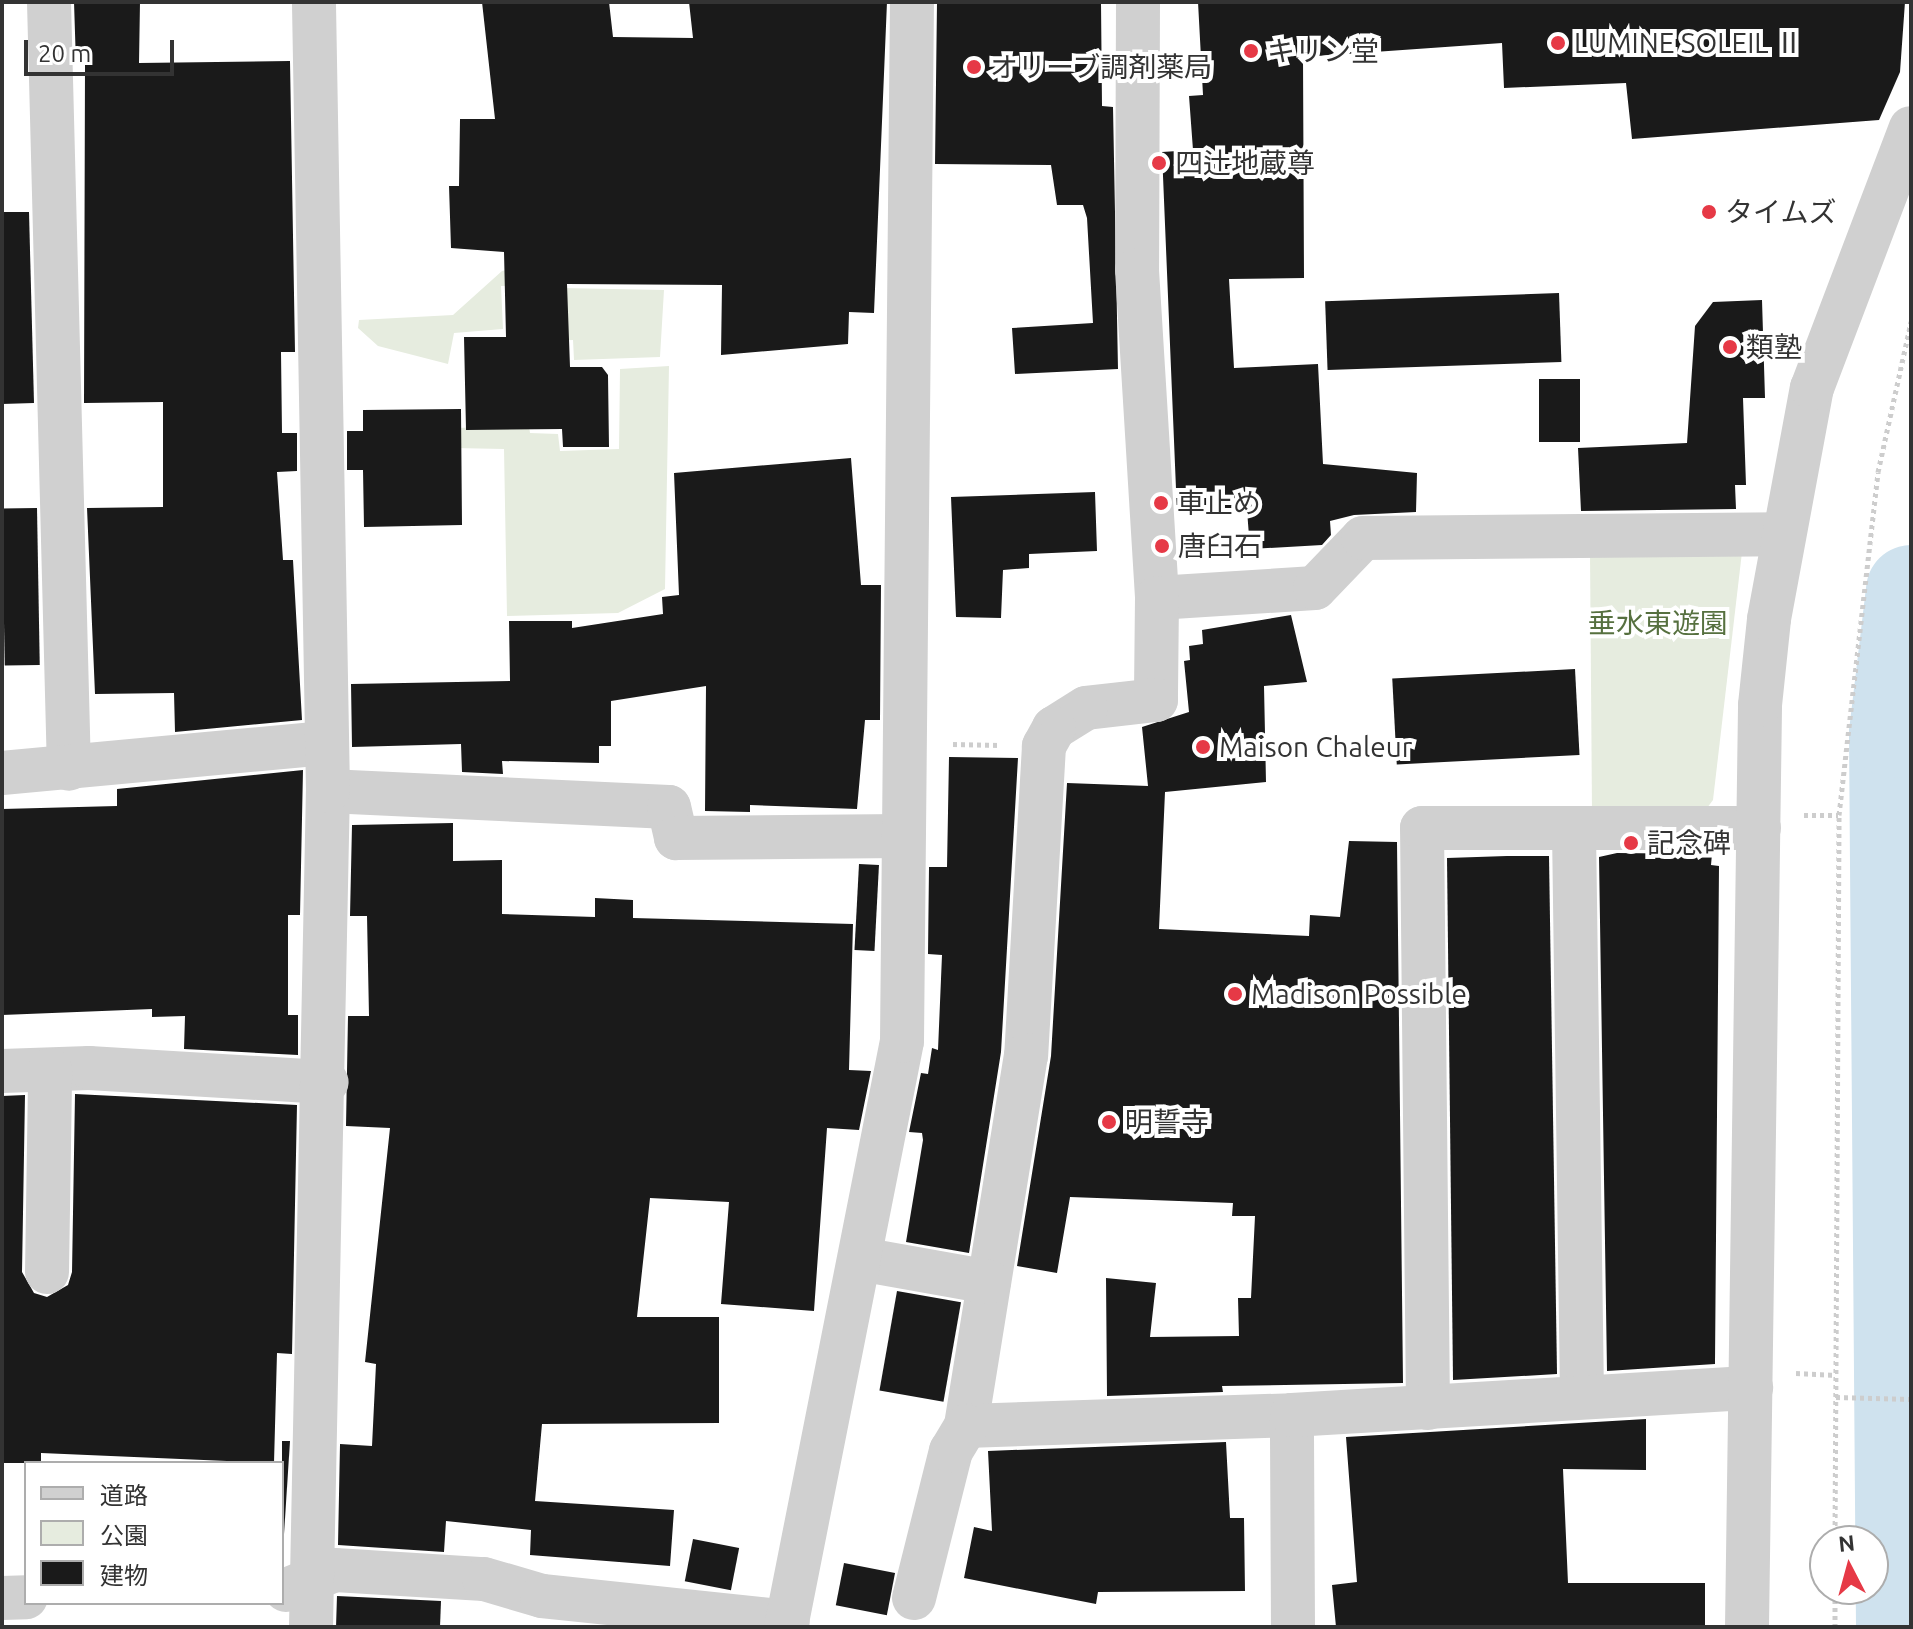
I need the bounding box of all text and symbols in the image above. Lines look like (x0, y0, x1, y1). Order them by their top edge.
scale bar (28, 24, 178, 74)
place label: LUMINE SOLEIL Ⅱ (1574, 26, 1803, 60)
place label: キリン堂 (1267, 34, 1379, 68)
marker: LUMINE SOLEIL Ⅱ (1549, 34, 1567, 52)
text: 20 m (38, 40, 91, 67)
marker: キリン堂 (1242, 42, 1260, 60)
place label: オリーブ調剤薬局 (990, 50, 1214, 84)
marker: オリーブ調剤薬局 (965, 58, 983, 76)
place label: 四辻地蔵尊 (1175, 146, 1315, 180)
marker: 四辻地蔵尊 (1150, 154, 1168, 172)
place label: タイムズ (1725, 195, 1837, 229)
marker: タイムズ (1700, 203, 1718, 221)
place label: 類塾 (1746, 330, 1802, 364)
marker: 類塾 (1721, 338, 1739, 356)
place label: 車止め (1177, 486, 1261, 520)
marker: 車止め (1152, 494, 1170, 512)
place label: 唐臼石 (1178, 529, 1262, 563)
marker: 唐臼石 (1153, 537, 1171, 555)
park label: 垂水東遊園 (1588, 606, 1728, 640)
place label: Maison Chaleur (1219, 730, 1412, 764)
marker: Maison Chaleur (1194, 738, 1212, 756)
place label: 記念碑 (1647, 826, 1731, 860)
marker: 記念碑 (1622, 834, 1640, 852)
place label: Madison Possible (1251, 977, 1467, 1011)
marker: Madison Possible (1226, 985, 1244, 1003)
place label: 明誓寺 (1125, 1105, 1209, 1139)
marker: 明誓寺 (1100, 1113, 1118, 1131)
legend (24, 1461, 284, 1605)
text: 道路 (100, 1482, 148, 1509)
text: 公園 (100, 1522, 148, 1549)
north arrow (1809, 1525, 1889, 1605)
text: N (1837, 1529, 1856, 1556)
text: 建物 (100, 1562, 148, 1589)

